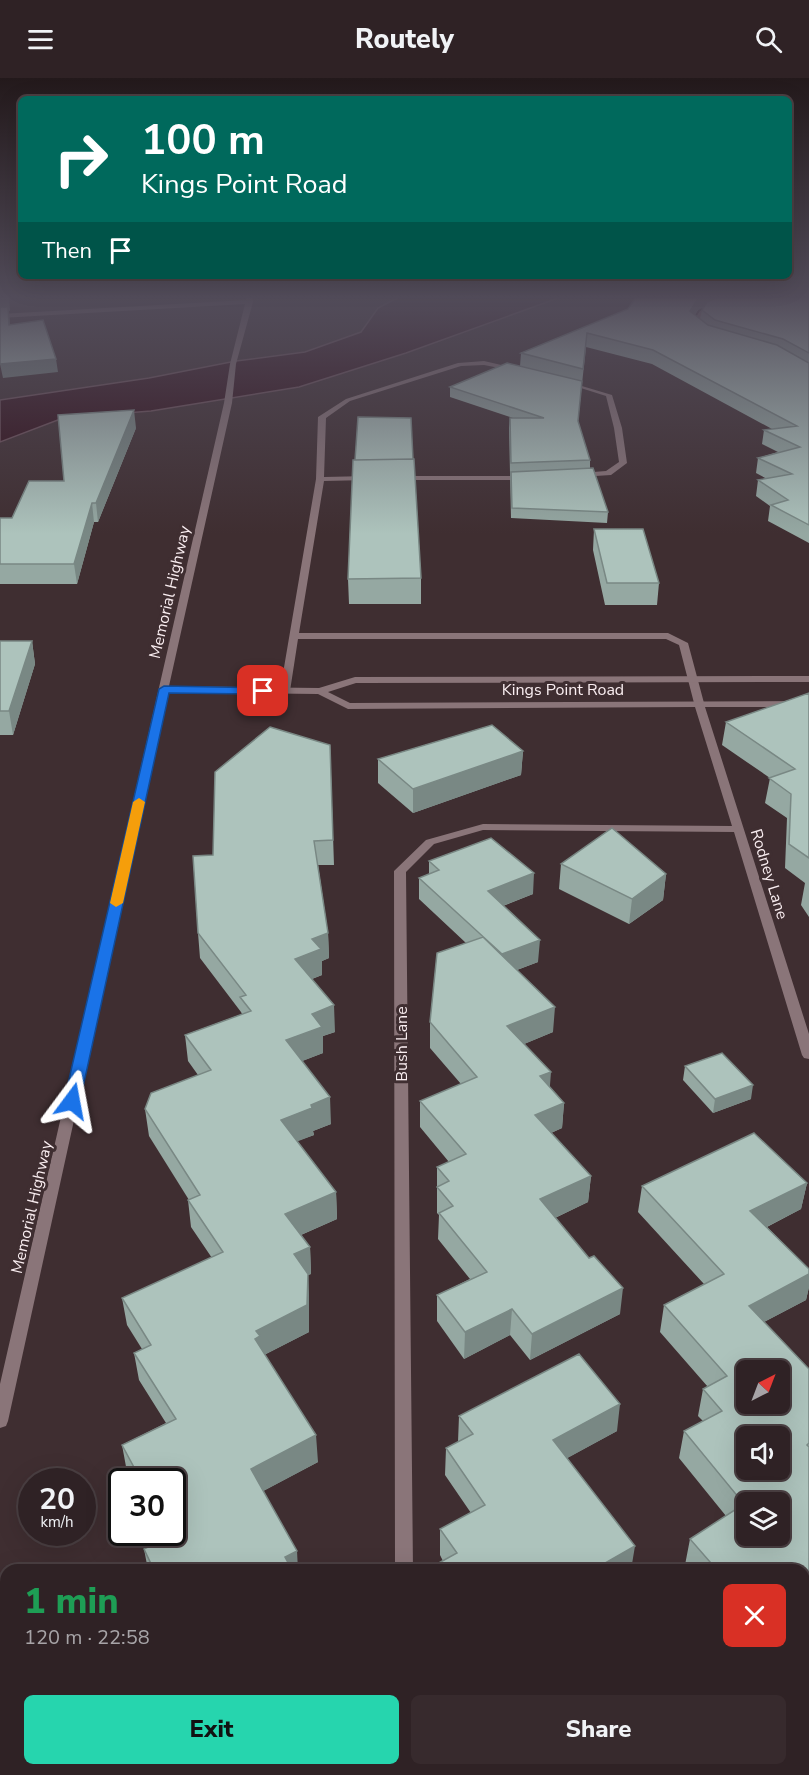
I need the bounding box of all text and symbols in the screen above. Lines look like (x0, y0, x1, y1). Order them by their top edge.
text: Routely (355, 21, 454, 58)
icon: menu (24, 23, 57, 56)
icon: search (752, 23, 785, 56)
text: 100 m (141, 112, 265, 169)
icon: right (42, 120, 120, 198)
text: Kings Point Road (141, 166, 348, 203)
icon: arrive (104, 234, 137, 267)
text: Then (42, 236, 92, 266)
street label: Memorial Highway (144, 523, 196, 661)
pin (237, 665, 288, 716)
icon: arrive (246, 674, 279, 707)
street label: Kings Point Road (502, 679, 624, 701)
street label: Rodney Lane (745, 826, 793, 922)
street label: Bush Lane (391, 1006, 413, 1082)
position arrow (40, 1069, 104, 1133)
street label: Memorial Highway (6, 1138, 58, 1276)
north arrow (736, 1360, 790, 1414)
map controls (736, 1360, 790, 1546)
button: sound (736, 1426, 790, 1480)
speed limit sign: 30 (108, 1468, 186, 1546)
text: 20 (39, 1479, 75, 1520)
button: layers (736, 1492, 790, 1546)
text: km/h (40, 1512, 74, 1532)
text: 1 min (24, 1577, 119, 1626)
button: close (723, 1584, 786, 1647)
text: 120 m · 22:58 (24, 1624, 150, 1651)
button: Exit (24, 1695, 399, 1764)
button: Share (411, 1695, 786, 1764)

